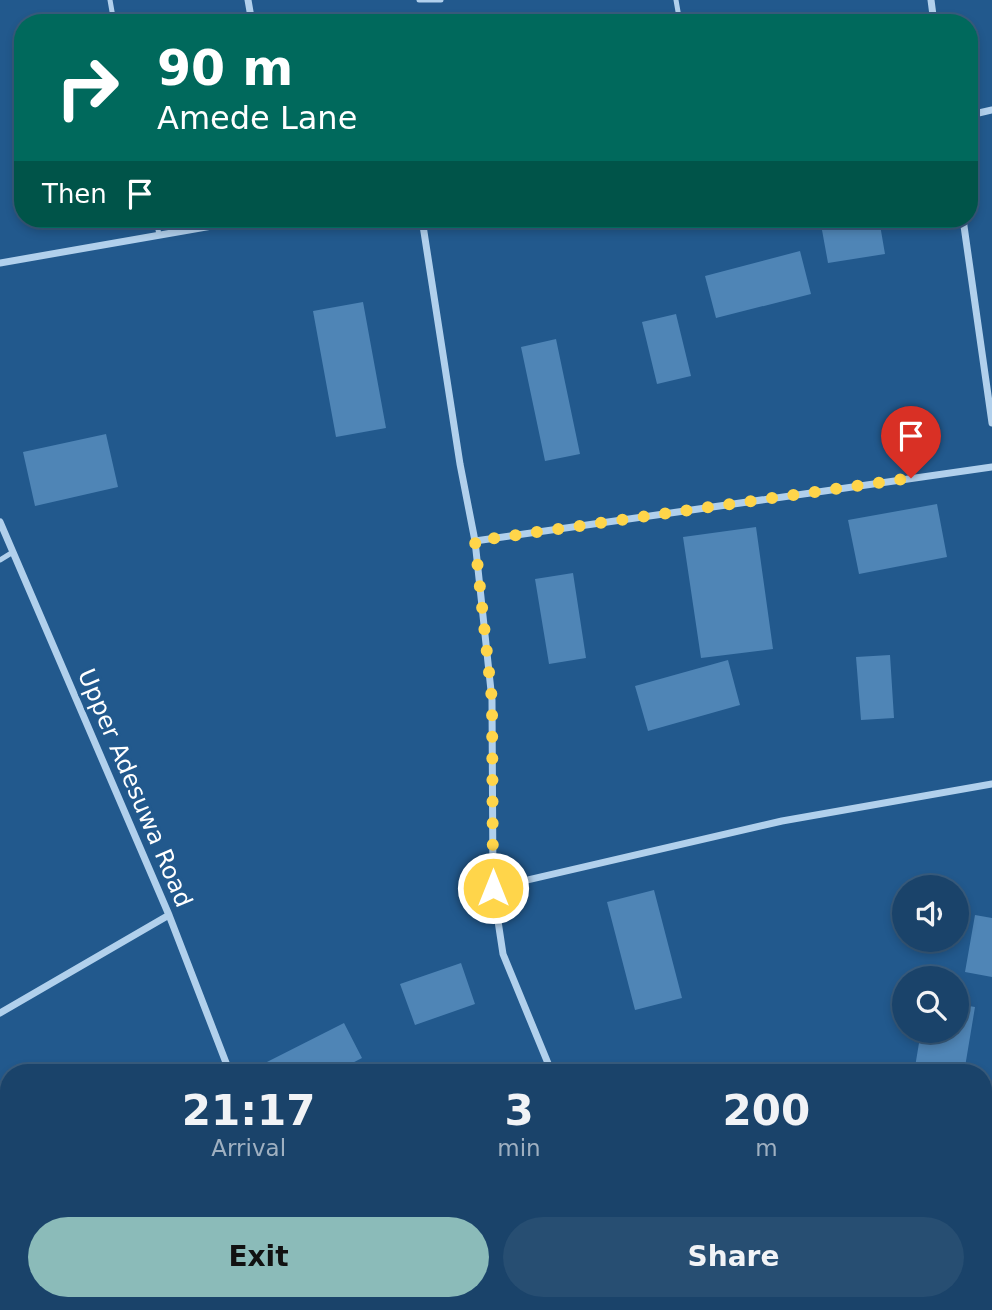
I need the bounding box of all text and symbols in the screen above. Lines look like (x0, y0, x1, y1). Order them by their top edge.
text: 90 m (157, 40, 293, 97)
icon: right (42, 42, 133, 133)
text: Amede Lane (157, 99, 357, 137)
icon: arrive (121, 175, 159, 213)
text: Then (42, 179, 107, 209)
pin (881, 406, 941, 478)
icon: arrive (892, 417, 930, 455)
street label: Upper Adesuwa Road (72, 665, 198, 911)
position arrow (456, 851, 530, 925)
map controls (892, 875, 969, 1043)
button: sound (892, 875, 969, 952)
button: search (892, 966, 969, 1043)
text: 21:17 (182, 1086, 316, 1135)
text: 3 (504, 1086, 534, 1135)
text: 200 (723, 1086, 810, 1135)
text: Arrival (211, 1135, 286, 1161)
text: min (497, 1135, 541, 1161)
text: m (755, 1135, 778, 1161)
button: Exit (28, 1217, 489, 1297)
button: Share (503, 1217, 964, 1297)

